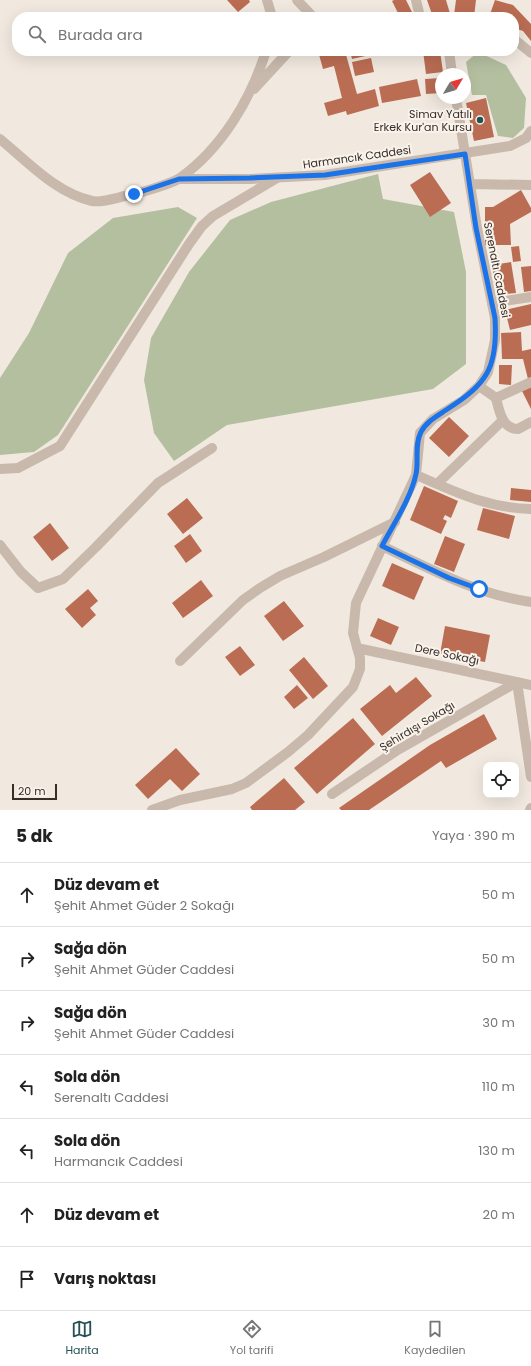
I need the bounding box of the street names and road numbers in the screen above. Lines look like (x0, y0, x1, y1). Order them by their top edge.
street label: Harmancık Caddesi (302, 141, 412, 173)
street label: Serenaltı Caddesi (480, 221, 514, 319)
street label: Dere Sokağı (413, 639, 481, 669)
street label: Şehirdışı Sokağı (376, 697, 458, 755)

